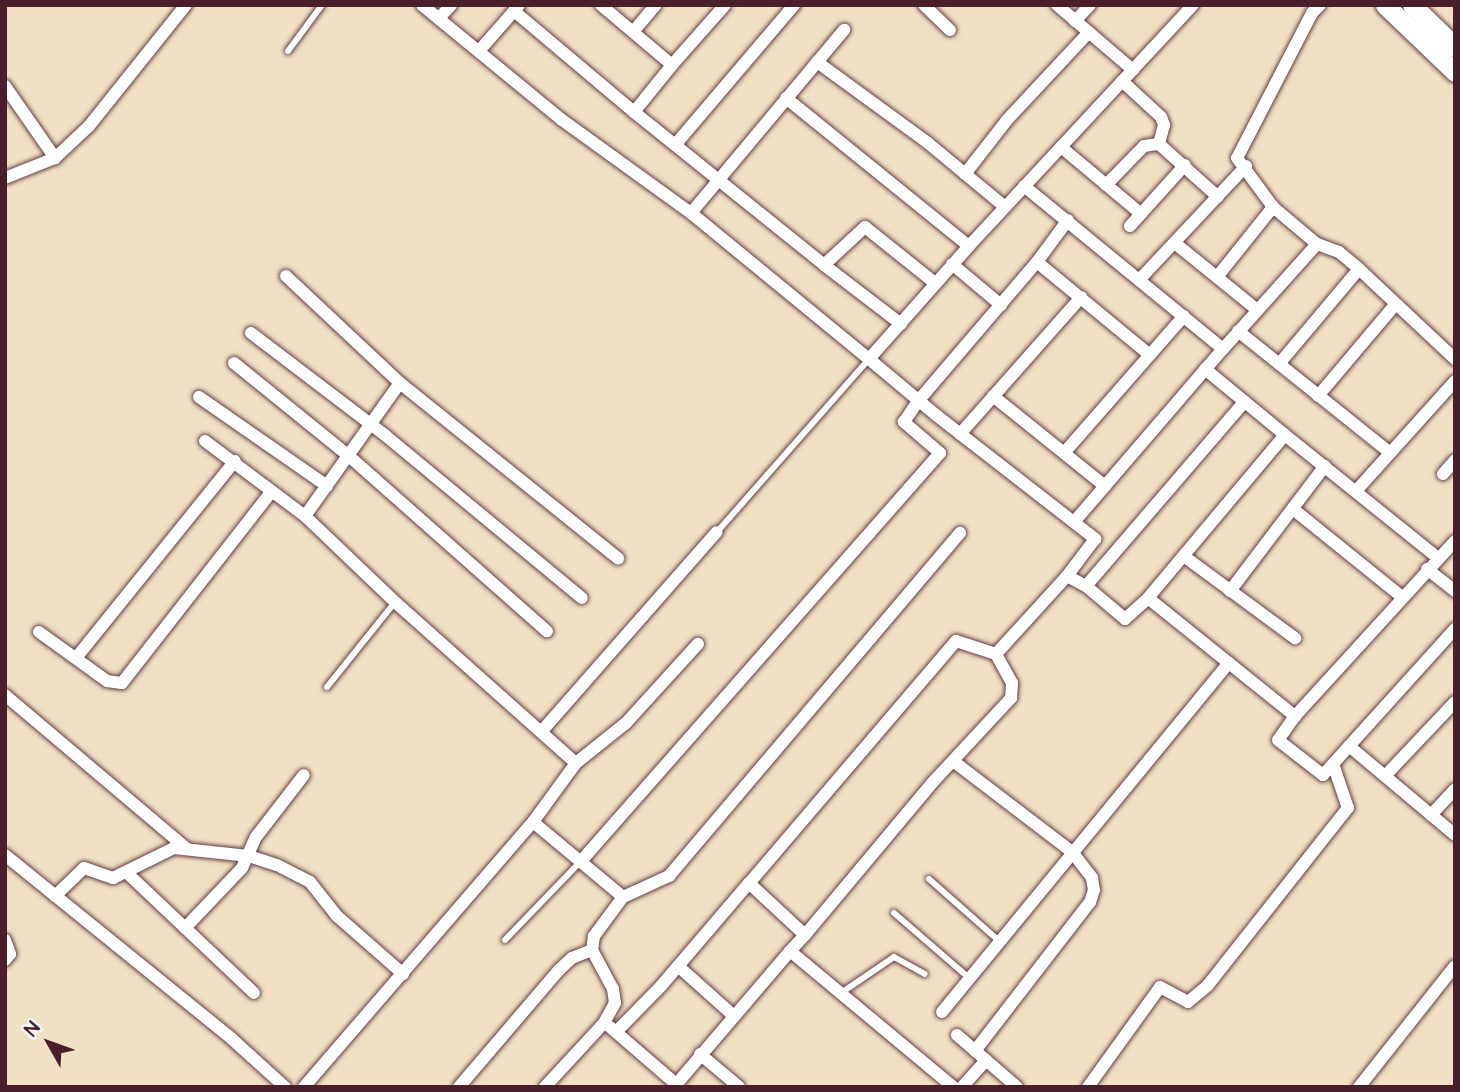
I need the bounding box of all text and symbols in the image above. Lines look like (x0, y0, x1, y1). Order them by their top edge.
north arrow (14, 1008, 84, 1078)
text: N (18, 1016, 47, 1042)

